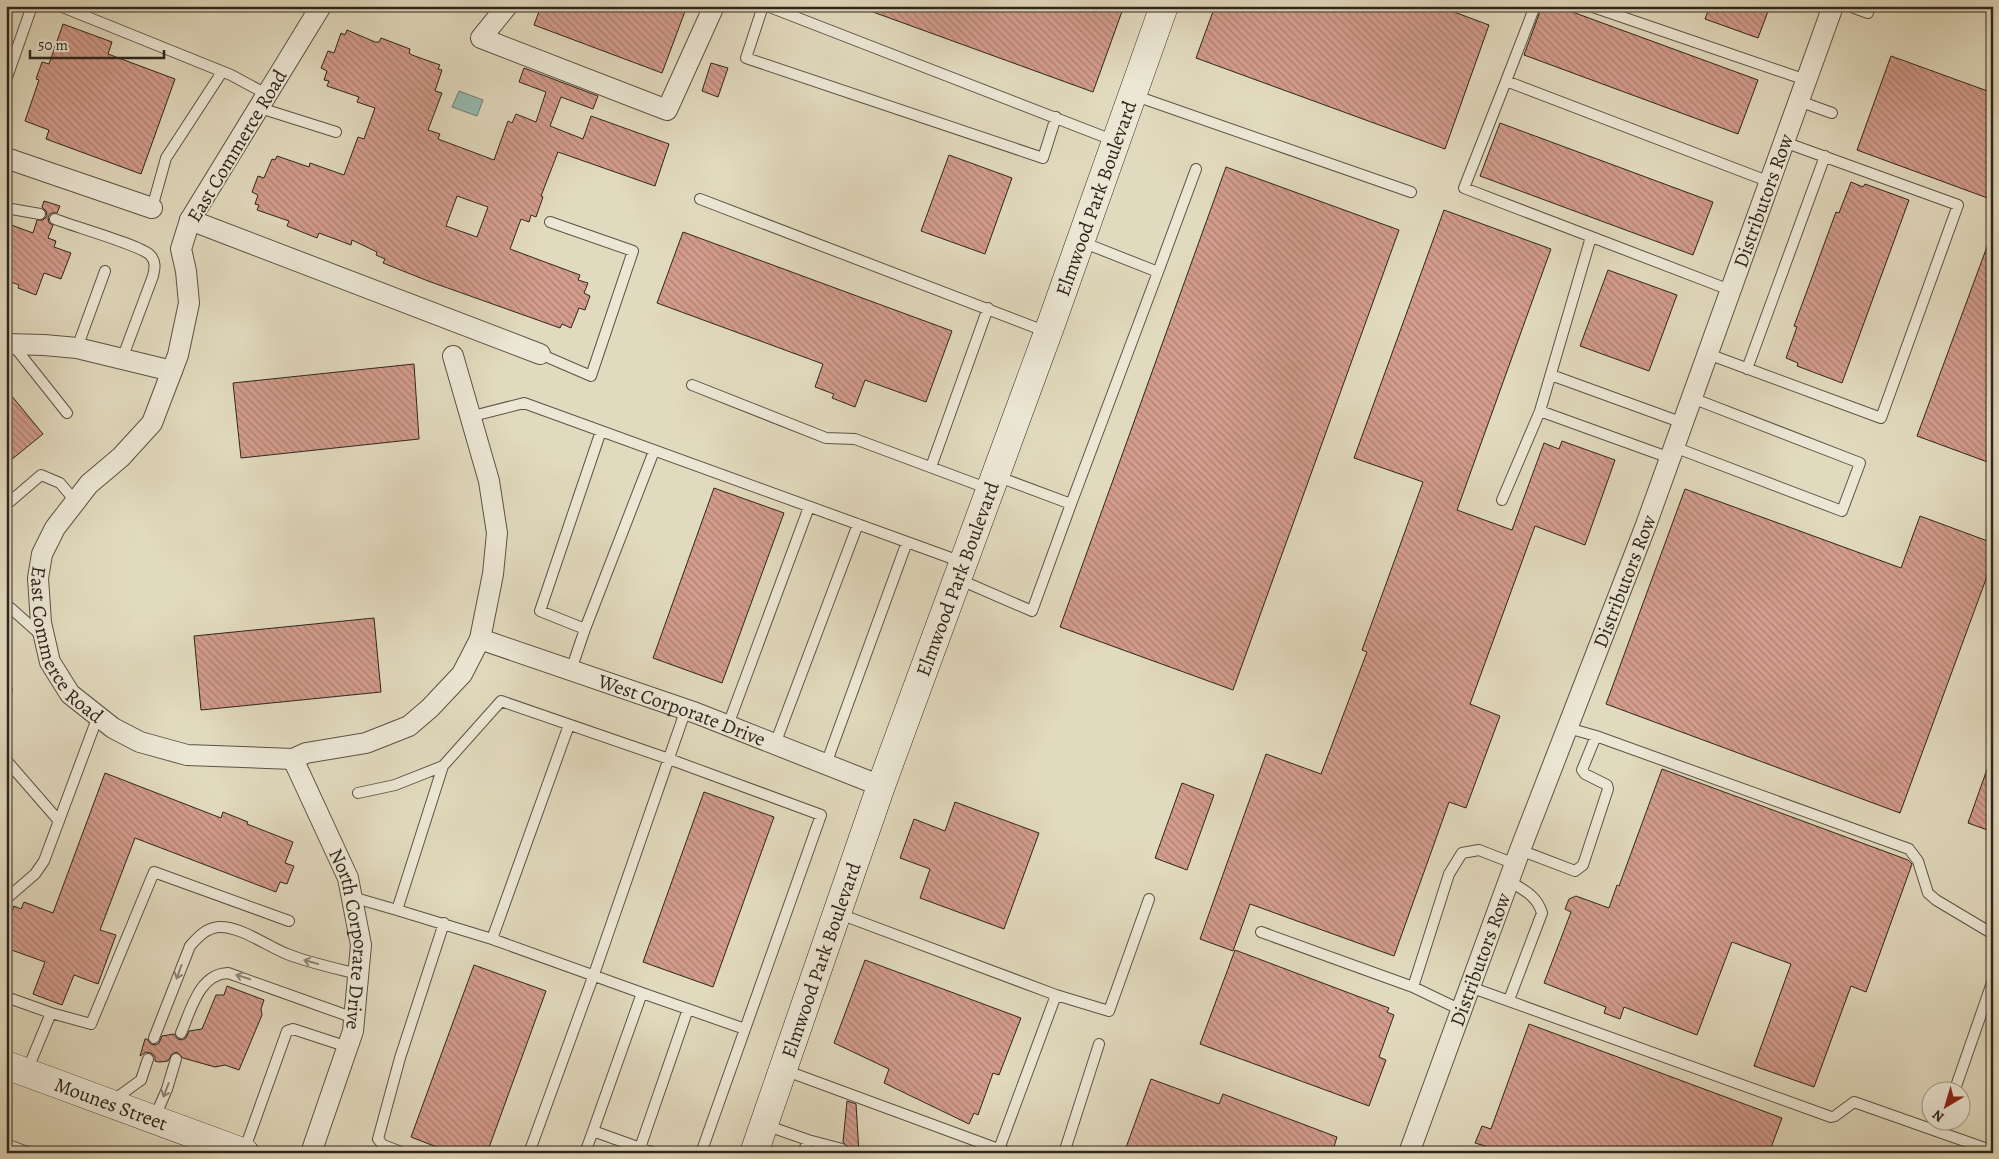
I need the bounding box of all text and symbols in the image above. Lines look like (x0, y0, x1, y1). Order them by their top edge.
scale bar (30, 28, 164, 60)
text: 50 m (38, 35, 68, 55)
street label: East Commerce Road (181, 64, 293, 227)
street label: Elmwood Park Boulevard (1049, 97, 1143, 300)
street label: Distributors Row (1726, 129, 1800, 271)
street label: Elmwood Park Boulevard (909, 478, 1005, 680)
street label: Distributors Row (1586, 510, 1662, 651)
street label: East Commerce Road (25, 564, 109, 729)
street label: West Corporate Drive (594, 667, 770, 753)
street label: North Corporate Drive (323, 844, 375, 1031)
street label: Elmwood Park Boulevard (774, 858, 867, 1062)
street label: Distributors Row (1443, 888, 1517, 1030)
one-way arrow (303, 957, 319, 966)
one-way arrow (174, 963, 183, 979)
one-way arrow (235, 972, 251, 982)
street label: Mounes Street (51, 1071, 172, 1137)
one-way arrow (161, 1081, 170, 1097)
north arrow (1922, 1082, 1972, 1132)
text: N (1928, 1105, 1948, 1126)

